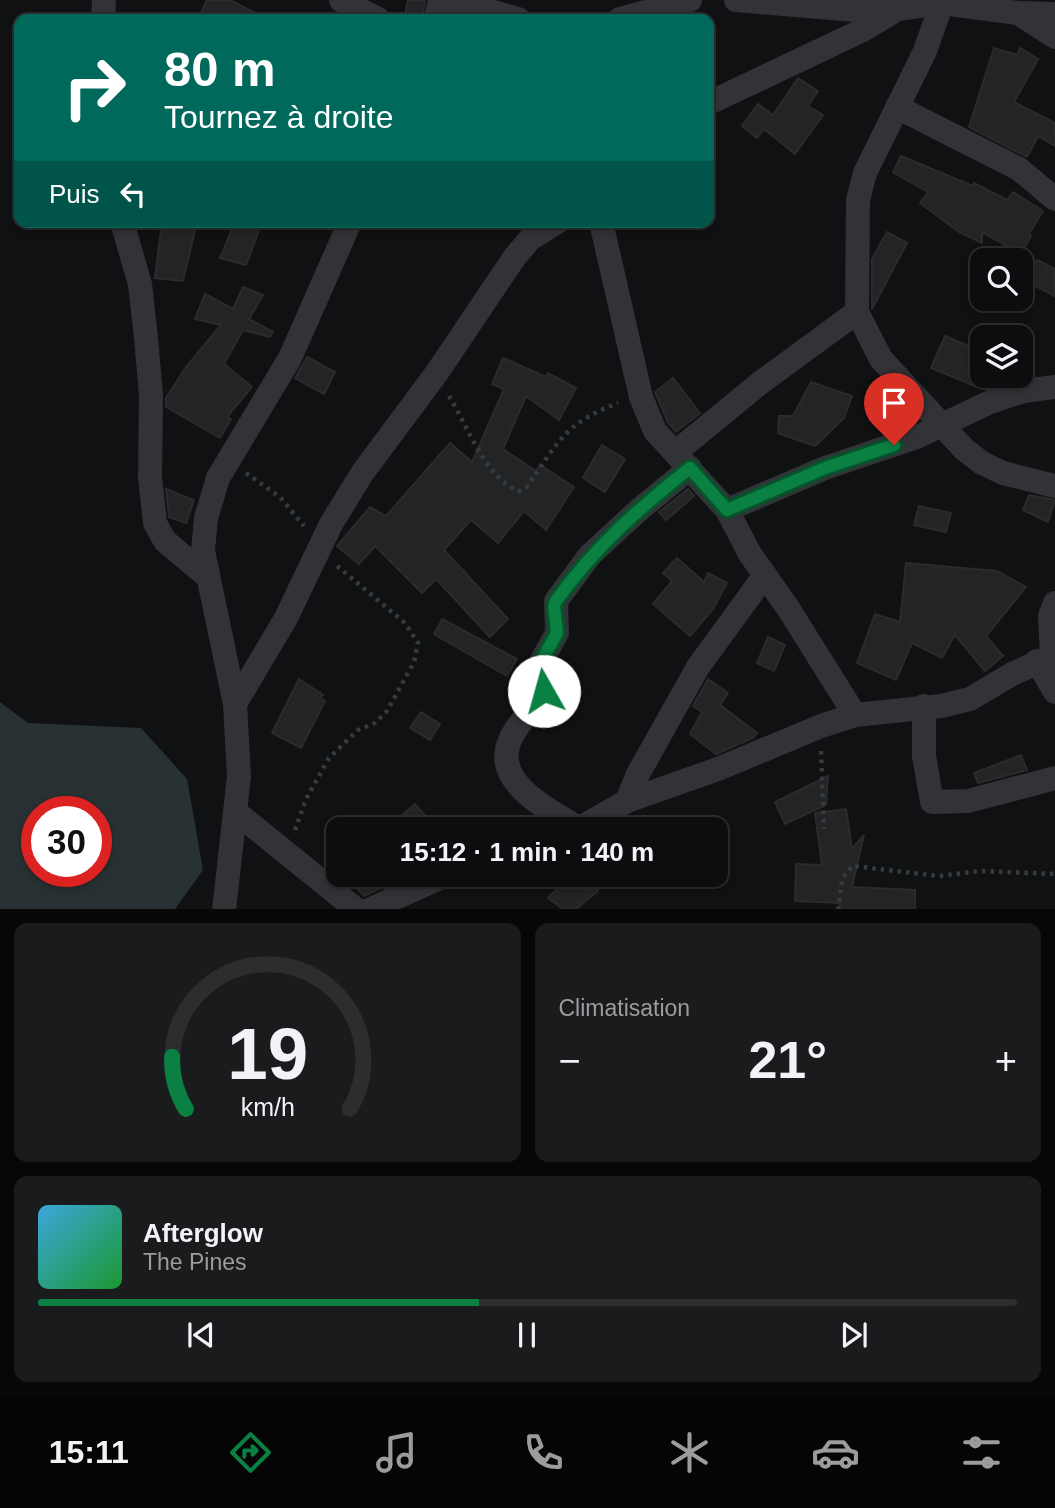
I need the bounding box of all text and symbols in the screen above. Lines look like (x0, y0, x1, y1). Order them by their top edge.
icon: right (49, 42, 140, 133)
text: 80 m (164, 42, 276, 96)
text: Tournez à droite (164, 99, 393, 135)
icon: left (114, 175, 152, 213)
text: Puis (49, 179, 100, 209)
map controls (970, 248, 1033, 388)
button: search (970, 248, 1033, 311)
button: layers (970, 325, 1033, 388)
pin (864, 373, 924, 445)
icon: arrive (875, 384, 913, 422)
position arrow (507, 654, 581, 728)
speed limit sign: 30 (21, 796, 112, 887)
text: 15:12 · 1 min · 140 m (400, 837, 654, 867)
text: Climatisation (559, 995, 690, 1021)
text: 19 (227, 1013, 308, 1094)
text: 21° (748, 1031, 827, 1089)
text: − (559, 1040, 581, 1082)
text: + (995, 1040, 1017, 1082)
text: km/h (240, 1092, 294, 1120)
text: Afterglow (143, 1218, 263, 1248)
text: The Pines (143, 1249, 247, 1275)
icon: previous (182, 1316, 220, 1354)
icon: pause (508, 1316, 546, 1354)
icon: next (835, 1316, 873, 1354)
icon: directions (226, 1428, 275, 1477)
icon: music (372, 1428, 421, 1477)
icon: phone (519, 1428, 568, 1477)
icon: climate (665, 1428, 714, 1477)
icon: car (811, 1428, 860, 1477)
icon: filters (957, 1428, 1006, 1477)
text: 15:11 (49, 1434, 129, 1470)

